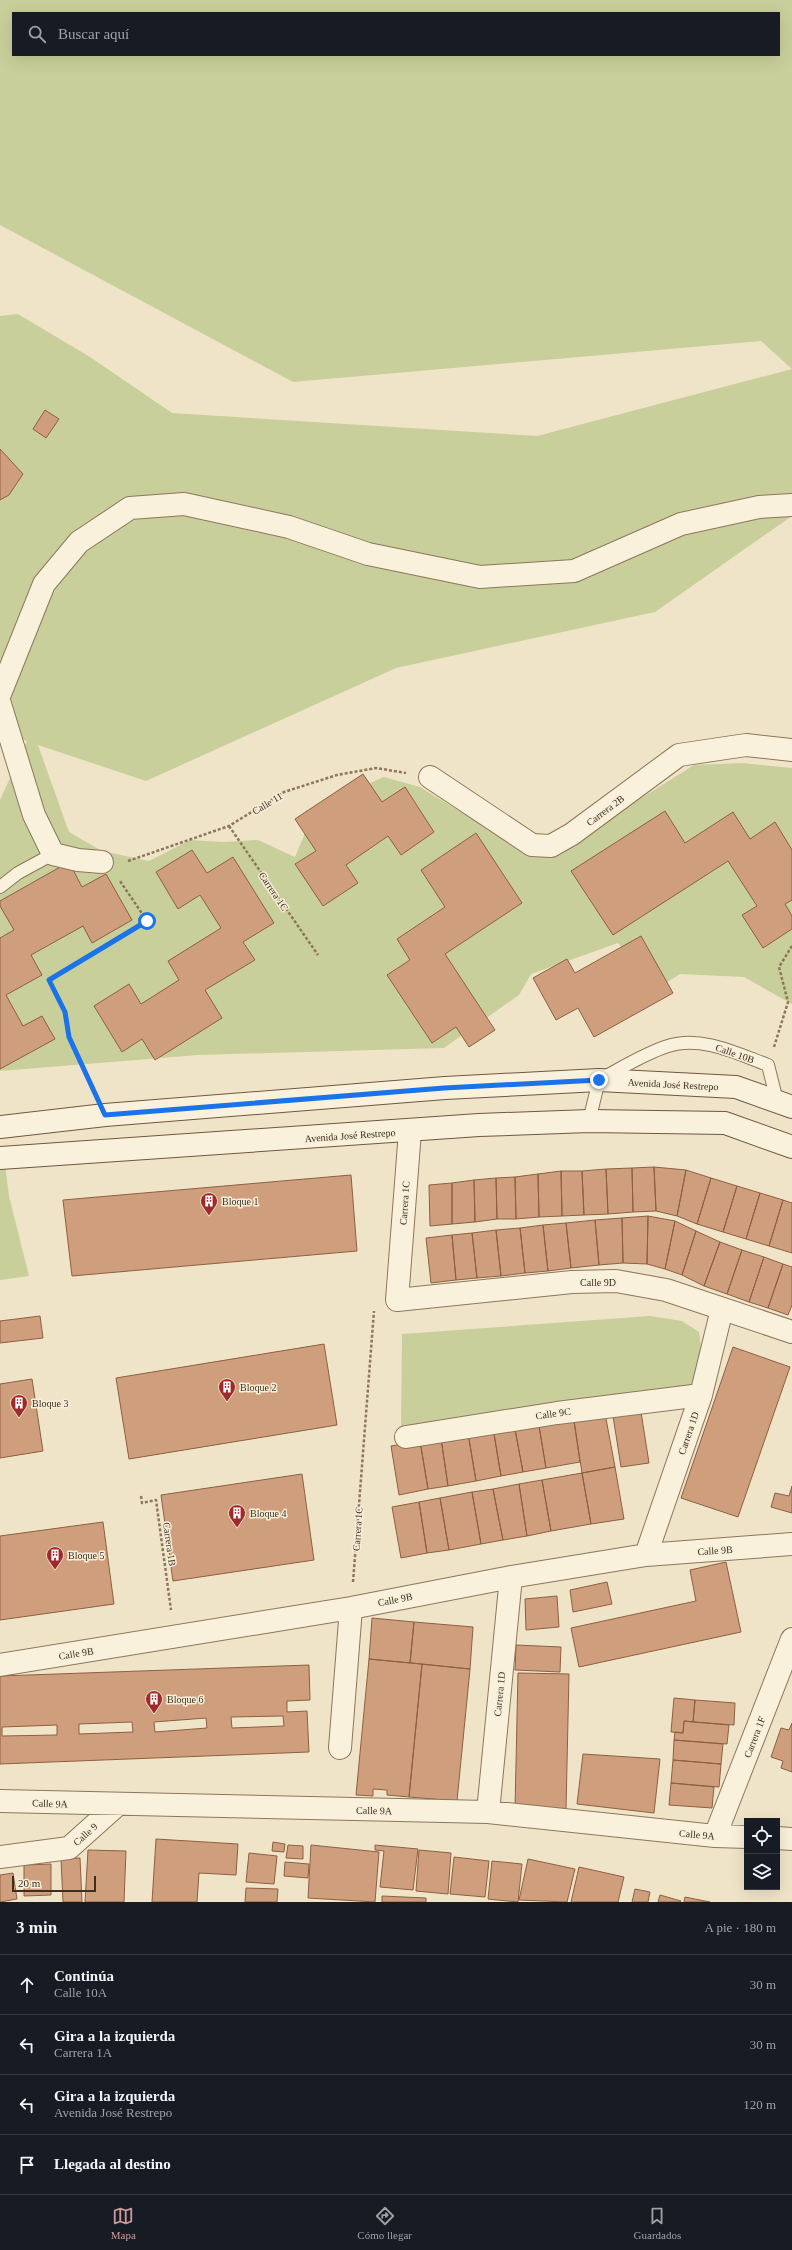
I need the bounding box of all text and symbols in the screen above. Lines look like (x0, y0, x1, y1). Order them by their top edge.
search box (12, 12, 780, 56)
icon: search (26, 23, 48, 45)
text: Buscar aquí (58, 26, 129, 42)
street label: Calle 11 (250, 790, 284, 817)
street label: Carrera 2B (584, 793, 626, 828)
street label: Carrera 1C (257, 870, 291, 913)
route start (138, 912, 156, 930)
street label: Calle 10B (714, 1042, 756, 1065)
route end (590, 1071, 608, 1089)
street label: Avenida José Restrepo (627, 1077, 719, 1092)
street label: Avenida José Restrepo (304, 1127, 396, 1144)
street label: Carrera 1C (397, 1180, 412, 1225)
building icon: Bloque 1 (199, 1191, 219, 1216)
place label: Bloque 1 (222, 1196, 258, 1207)
street label: Calle 9D (580, 1277, 616, 1288)
building icon: Bloque 2 (217, 1377, 237, 1402)
place label: Bloque 2 (240, 1382, 276, 1393)
building icon: Bloque 3 (9, 1393, 29, 1418)
place label: Bloque 3 (32, 1398, 68, 1409)
street label: Calle 9C (535, 1406, 572, 1421)
street label: Carrera 1D (676, 1410, 701, 1456)
building icon: Bloque 4 (227, 1503, 247, 1528)
street label: Carrera 1C (350, 1506, 365, 1551)
place label: Bloque 4 (250, 1508, 286, 1519)
street label: Carrera 1B (161, 1521, 178, 1567)
street label: Calle 9B (697, 1544, 733, 1557)
building icon: Bloque 5 (45, 1545, 65, 1570)
place label: Bloque 5 (68, 1550, 104, 1561)
street label: Calle 9B (377, 1591, 414, 1608)
street label: Calle 9B (58, 1645, 95, 1662)
street label: Carrera 1D (492, 1671, 507, 1717)
building icon: Bloque 6 (144, 1689, 164, 1714)
place label: Bloque 6 (167, 1694, 203, 1705)
street label: Carrera 1F (742, 1715, 767, 1759)
street label: Calle 9A (32, 1797, 69, 1810)
street label: Calle 9A (356, 1805, 393, 1816)
map controls (744, 1818, 780, 1890)
button: locate (744, 1818, 780, 1854)
street label: Calle 9 (71, 1821, 100, 1848)
street label: Calle 9A (679, 1827, 716, 1842)
button: layers (744, 1854, 780, 1890)
scale bar (12, 1874, 96, 1893)
text: 20 m (18, 1877, 40, 1889)
text: 3 min (16, 1918, 57, 1937)
text: A pie · 180 m (705, 1920, 776, 1935)
text: Continúa (54, 1968, 114, 1984)
icon: ahead (16, 1974, 38, 1996)
text: 30 m (750, 1977, 776, 1992)
text: Calle 10A (54, 1985, 107, 2000)
text: Gira a la izquierda (54, 2028, 175, 2044)
icon: left (16, 2034, 38, 2056)
text: 30 m (750, 2037, 776, 2052)
text: Carrera 1A (54, 2045, 112, 2060)
text: Gira a la izquierda (54, 2088, 175, 2104)
icon: left (16, 2094, 38, 2116)
text: 120 m (743, 2097, 776, 2112)
text: Avenida José Restrepo (54, 2105, 172, 2120)
icon: arrive (16, 2154, 38, 2176)
text: Llegada al destino (54, 2156, 171, 2172)
tab: Mapa (111, 2205, 136, 2241)
tab: Cómo llegar (357, 2205, 412, 2241)
tab: Guardados (634, 2205, 681, 2241)

